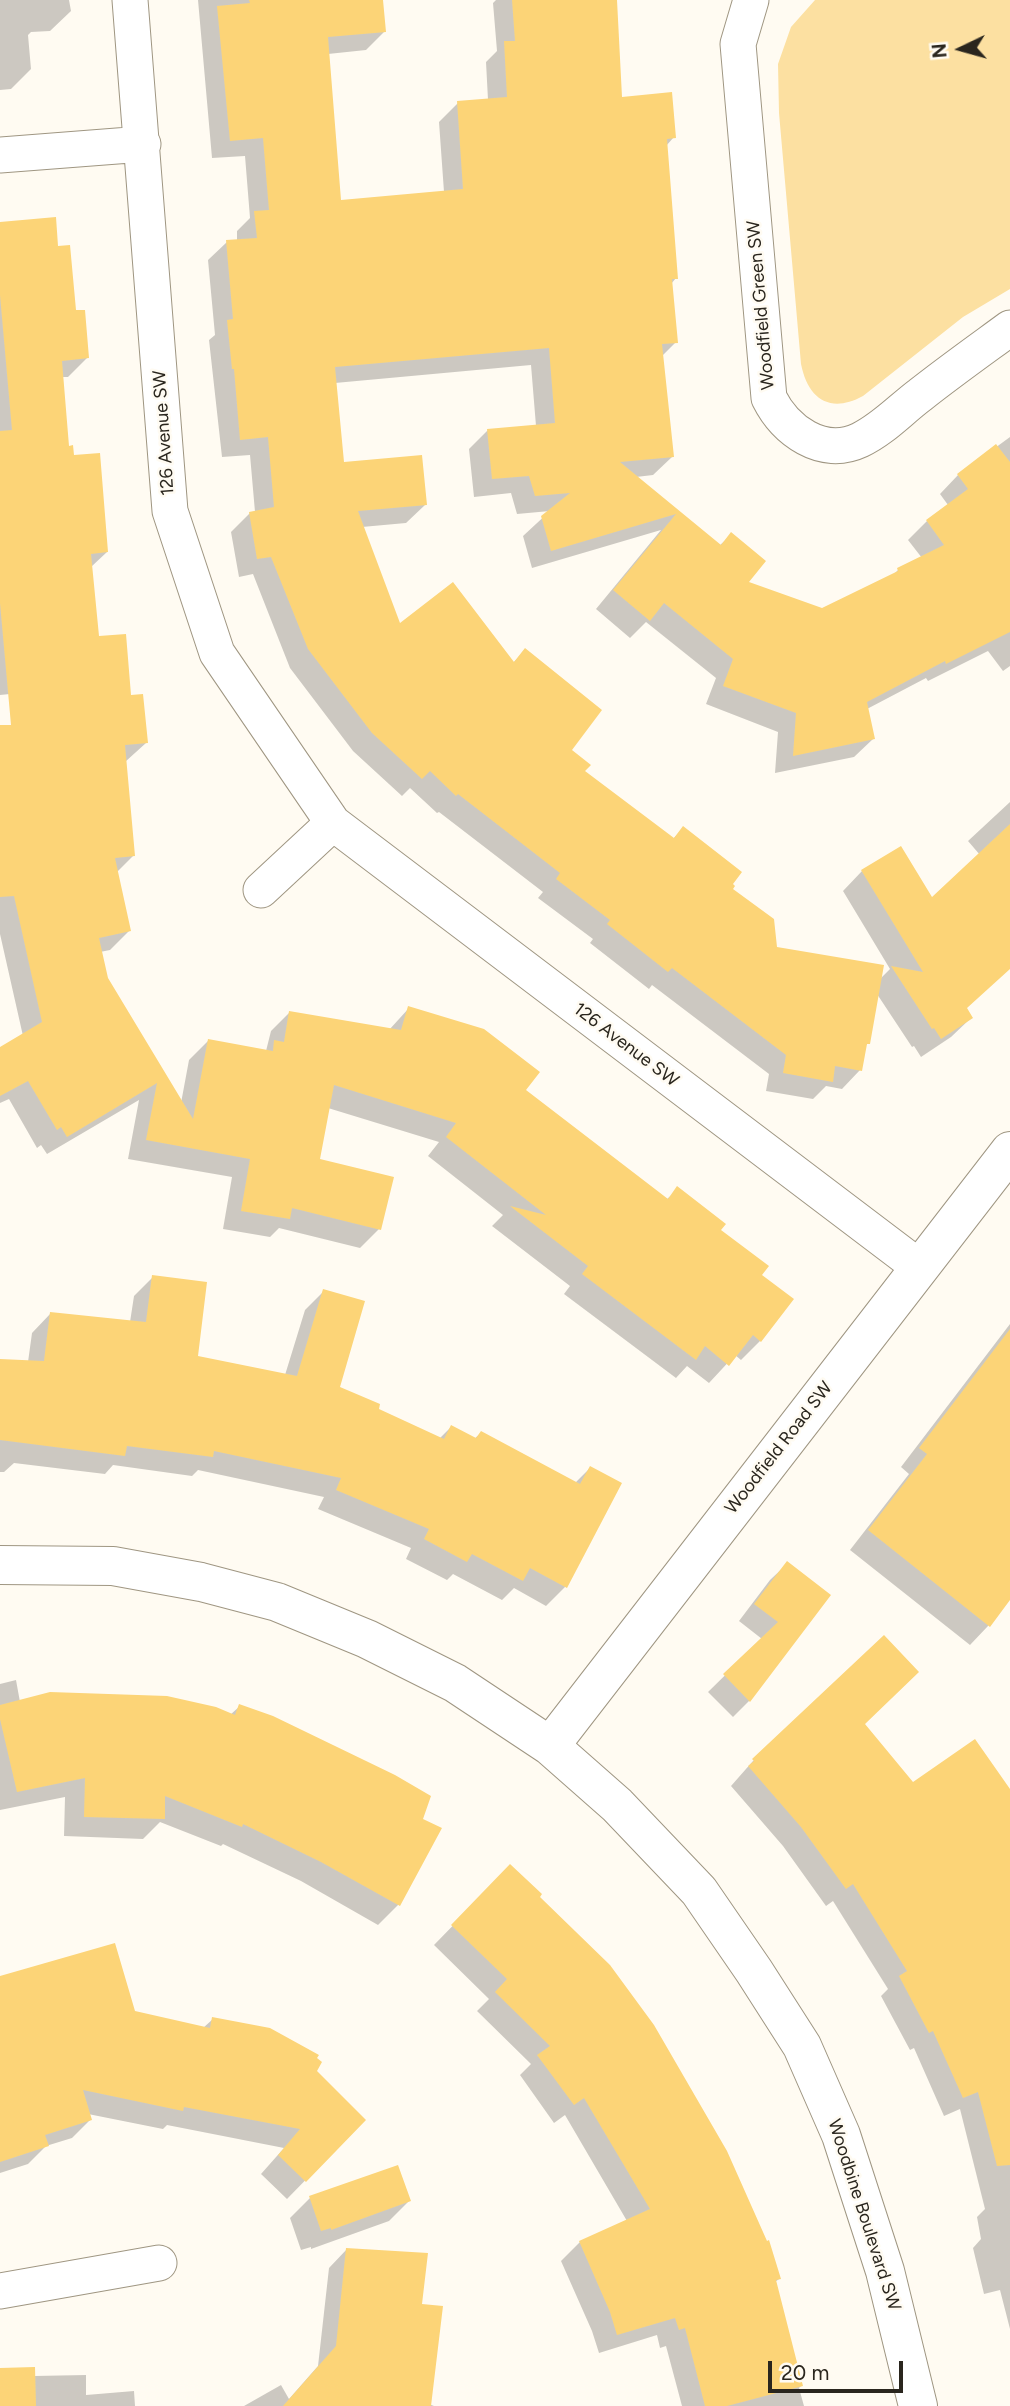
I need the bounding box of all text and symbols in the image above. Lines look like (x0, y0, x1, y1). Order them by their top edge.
north arrow (926, 14, 996, 84)
text: N (927, 43, 952, 59)
street label: Woodfield Green SW (743, 219, 779, 391)
street label: 126 Avenue SW (149, 370, 179, 496)
street label: 126 Avenue SW (569, 999, 683, 1091)
street label: Woodfield Road SW (721, 1378, 837, 1518)
street label: Woodbine Boulevard SW (823, 2117, 905, 2313)
scale bar (772, 2346, 907, 2390)
text: 20 m (781, 2360, 829, 2385)

